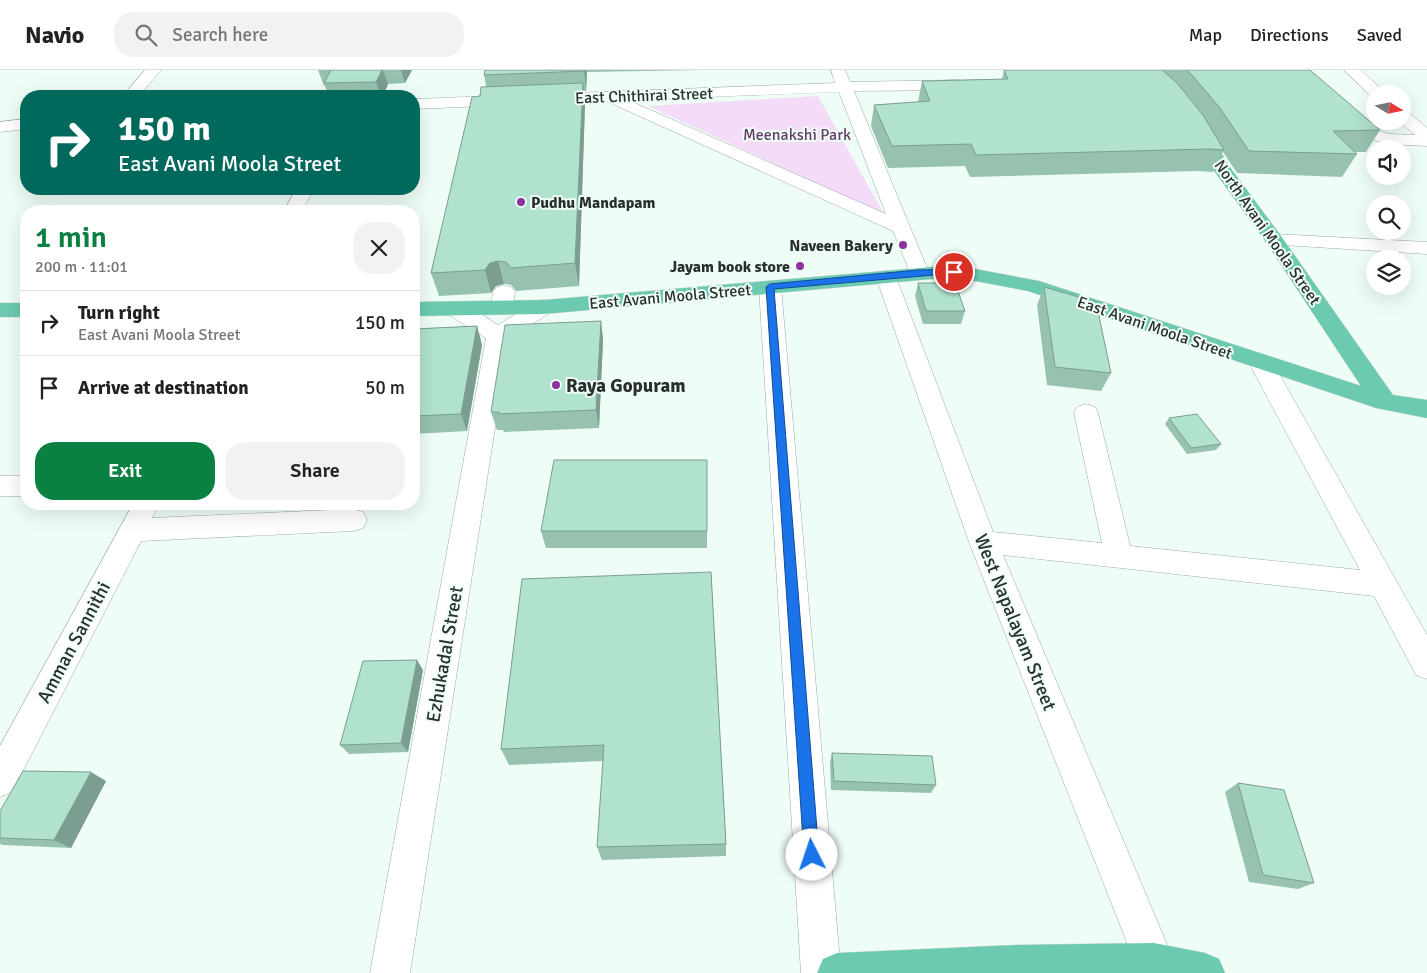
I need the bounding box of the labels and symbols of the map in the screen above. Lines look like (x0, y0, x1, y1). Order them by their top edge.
street label: East Chithirai Street (575, 84, 714, 108)
north arrow (1366, 85, 1411, 130)
park label: Meenakshi Park (743, 125, 851, 145)
street label: North Avani Moola Street (1210, 156, 1325, 309)
place label: Pudhu Mandapam (531, 193, 656, 213)
marker: Pudhu Mandapam (515, 196, 527, 208)
place label: Naveen Bakery (789, 236, 893, 256)
marker: Naveen Bakery (897, 239, 909, 251)
pin (933, 251, 975, 293)
place label: Jayam book store (670, 257, 790, 277)
marker: Jayam book store (794, 260, 806, 272)
street label: East Avani Moola Street (588, 280, 752, 314)
street label: East Avani Moola Street (1075, 292, 1235, 364)
place label: Raya Gopuram (566, 374, 686, 398)
marker: Raya Gopuram (550, 379, 562, 391)
street label: West Napalayam Street (969, 531, 1062, 715)
street label: Amman Sannithi (32, 578, 116, 707)
street label: Ezhukadal Street (421, 584, 469, 724)
position arrow (785, 828, 837, 880)

